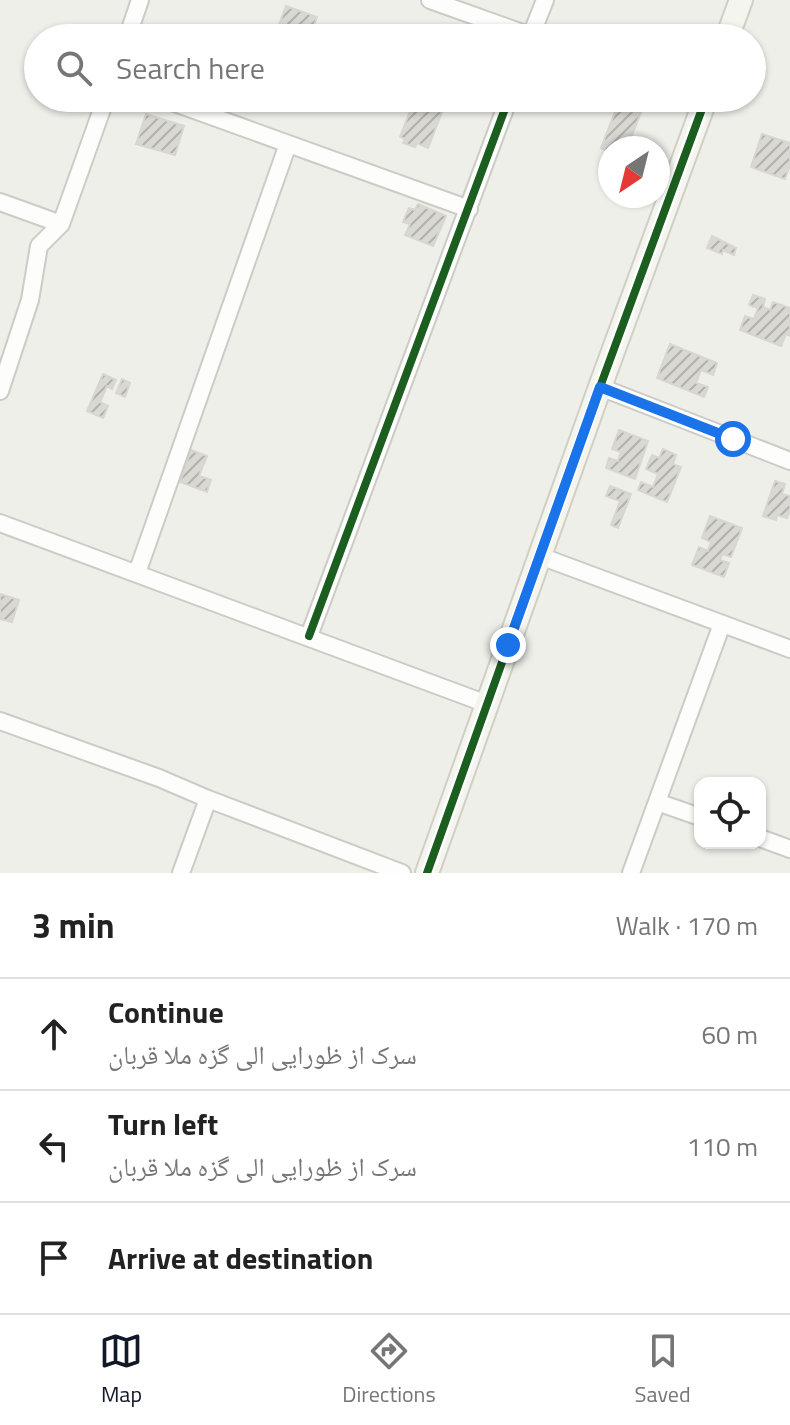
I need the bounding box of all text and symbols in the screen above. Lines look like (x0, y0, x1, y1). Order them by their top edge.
search box (24, 24, 766, 112)
text: Search here (116, 45, 265, 91)
icon: search (52, 46, 96, 90)
north arrow (598, 136, 670, 208)
route start (715, 421, 751, 457)
route end (490, 627, 526, 663)
map controls (694, 777, 766, 849)
button: locate (694, 777, 766, 849)
text: 3 min (32, 899, 115, 951)
text: Walk · 170 m (616, 906, 758, 945)
text: Continue (108, 989, 224, 1035)
icon: ahead (32, 1012, 76, 1056)
text: 60 m (701, 1015, 758, 1054)
text: سرک از ظورایی الی گزه ملا قربان (108, 1035, 417, 1074)
text: Turn left (108, 1101, 218, 1147)
icon: left (32, 1124, 76, 1168)
text: 110 m (687, 1127, 758, 1166)
text: سرک از ظورایی الی گزه ملا قربان (108, 1147, 417, 1186)
text: Arrive at destination (108, 1235, 373, 1281)
icon: arrive (32, 1236, 76, 1280)
tab: Map (99, 1329, 143, 1411)
tab: Directions (342, 1329, 436, 1411)
tab: Saved (635, 1329, 691, 1411)

